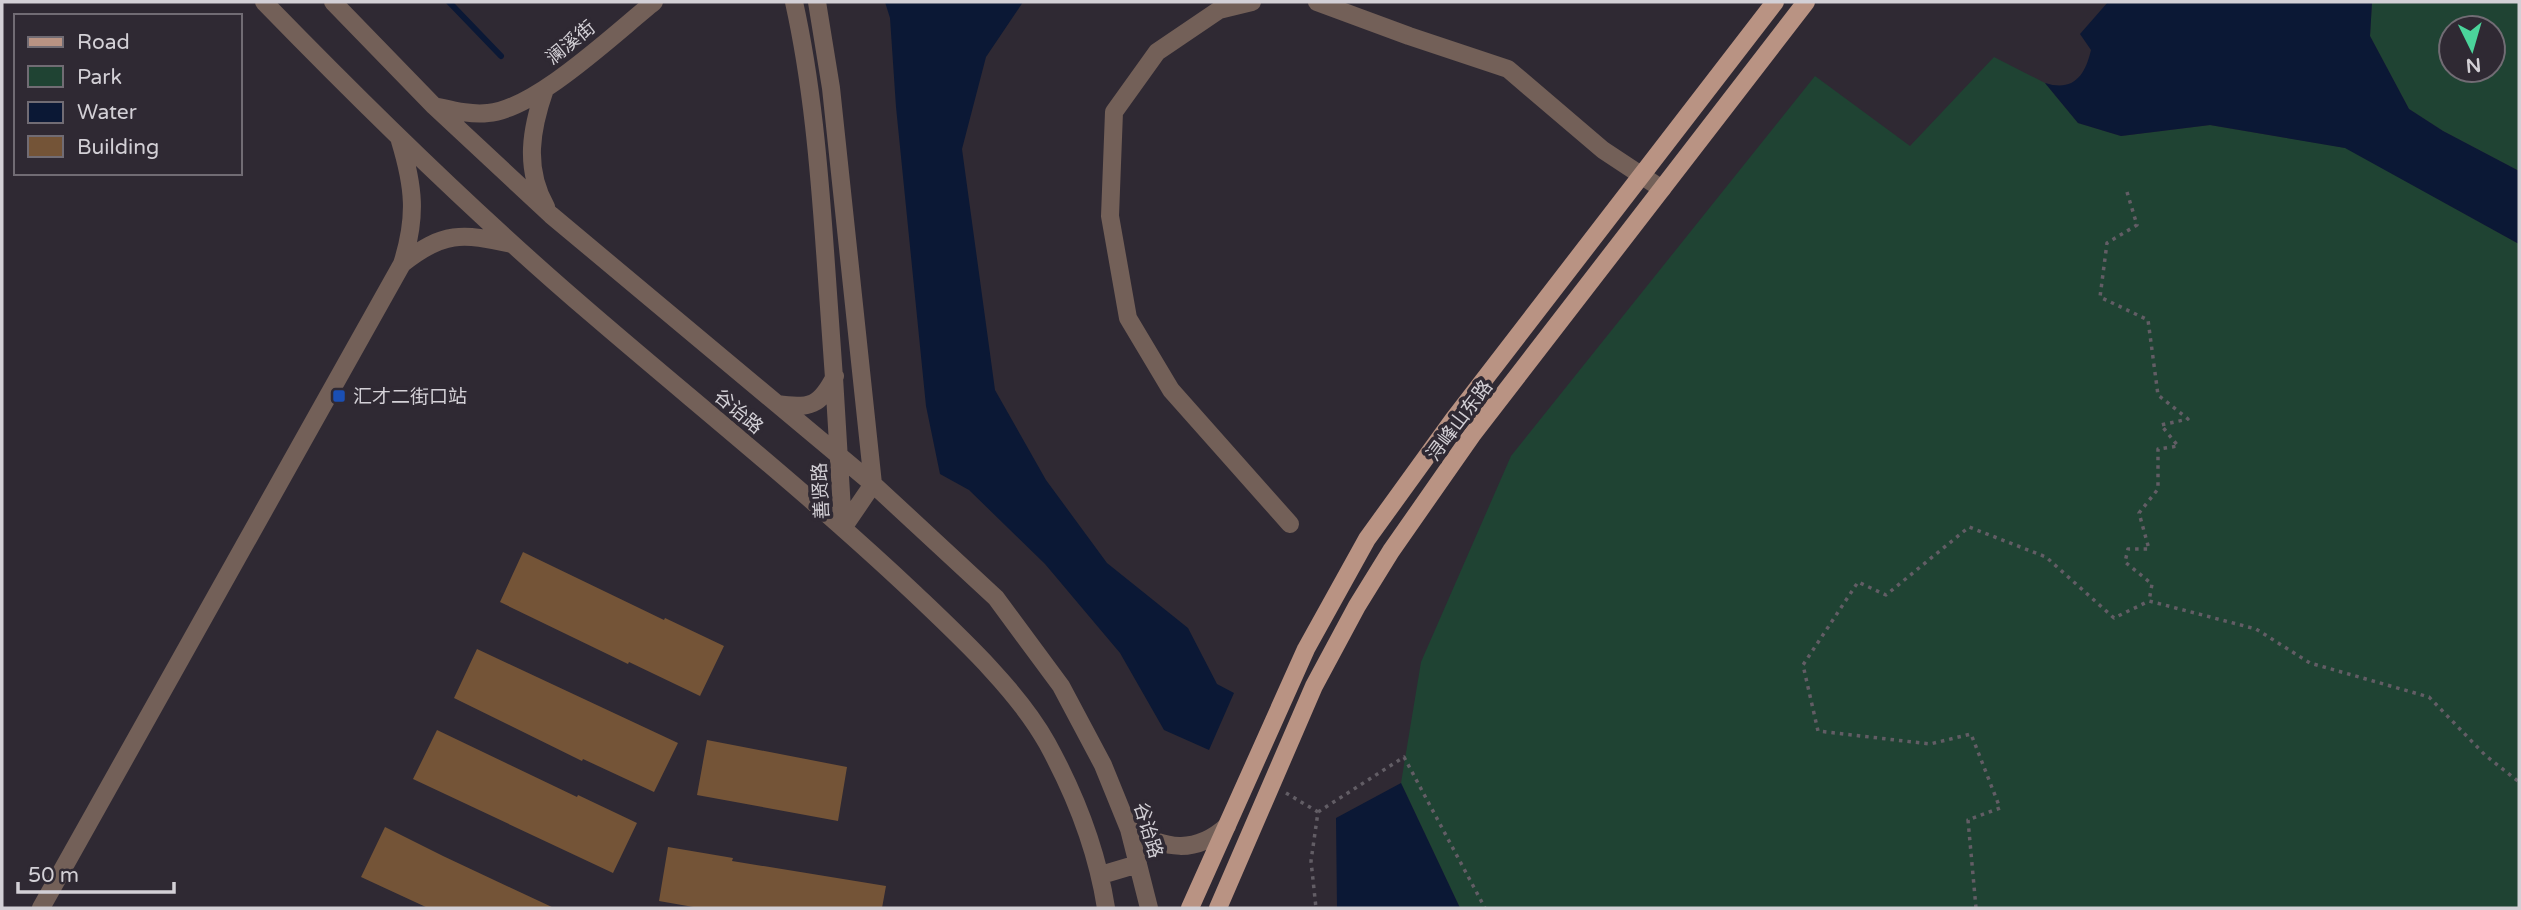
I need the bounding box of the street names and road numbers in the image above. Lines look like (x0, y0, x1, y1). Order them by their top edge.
street label: 澜溪街 (542, 16, 600, 69)
street label: 浔峰山东路 (1422, 376, 1497, 465)
street label: 谷诒路 (709, 385, 767, 439)
street label: 善贤路 (809, 462, 833, 520)
street label: 谷诒路 (1129, 800, 1167, 861)

